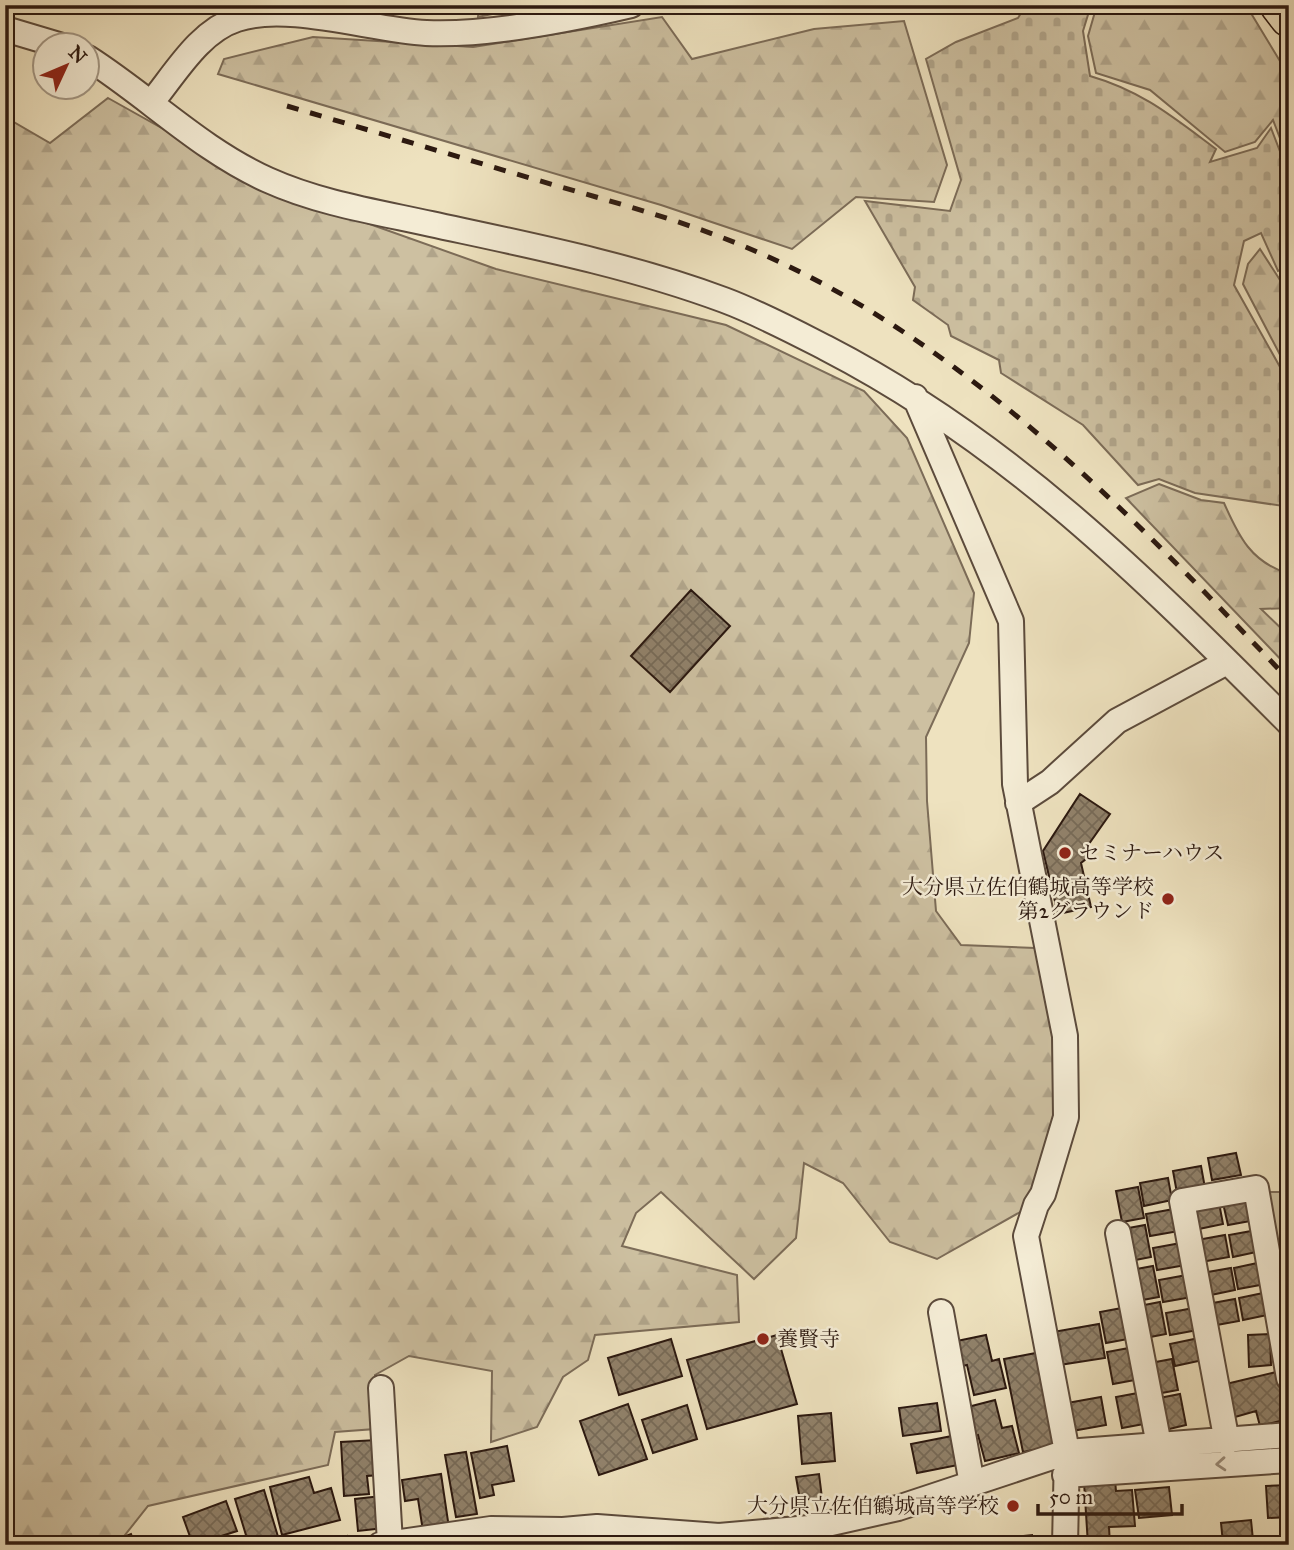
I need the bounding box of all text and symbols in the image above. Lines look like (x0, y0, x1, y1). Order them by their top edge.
north arrow (32, 32, 102, 102)
text: N (64, 41, 92, 68)
place label: セミナーハウス (1079, 840, 1224, 866)
marker: セミナーハウス (1057, 845, 1073, 861)
place label: 大分県立佐伯鶴城高等学校 第2グラウンド (902, 874, 1154, 924)
marker: 大分県立佐伯鶴城高等学校 第2グラウンド (1160, 891, 1176, 907)
place label: 養賢寺 (777, 1326, 840, 1352)
marker: 養賢寺 (755, 1331, 771, 1347)
one-way arrow (1215, 1457, 1226, 1472)
scale bar (1038, 1473, 1182, 1517)
text: 50 m (1049, 1484, 1094, 1510)
place label: 大分県立佐伯鶴城高等学校 (747, 1493, 999, 1519)
marker: 大分県立佐伯鶴城高等学校 (1005, 1498, 1021, 1514)

